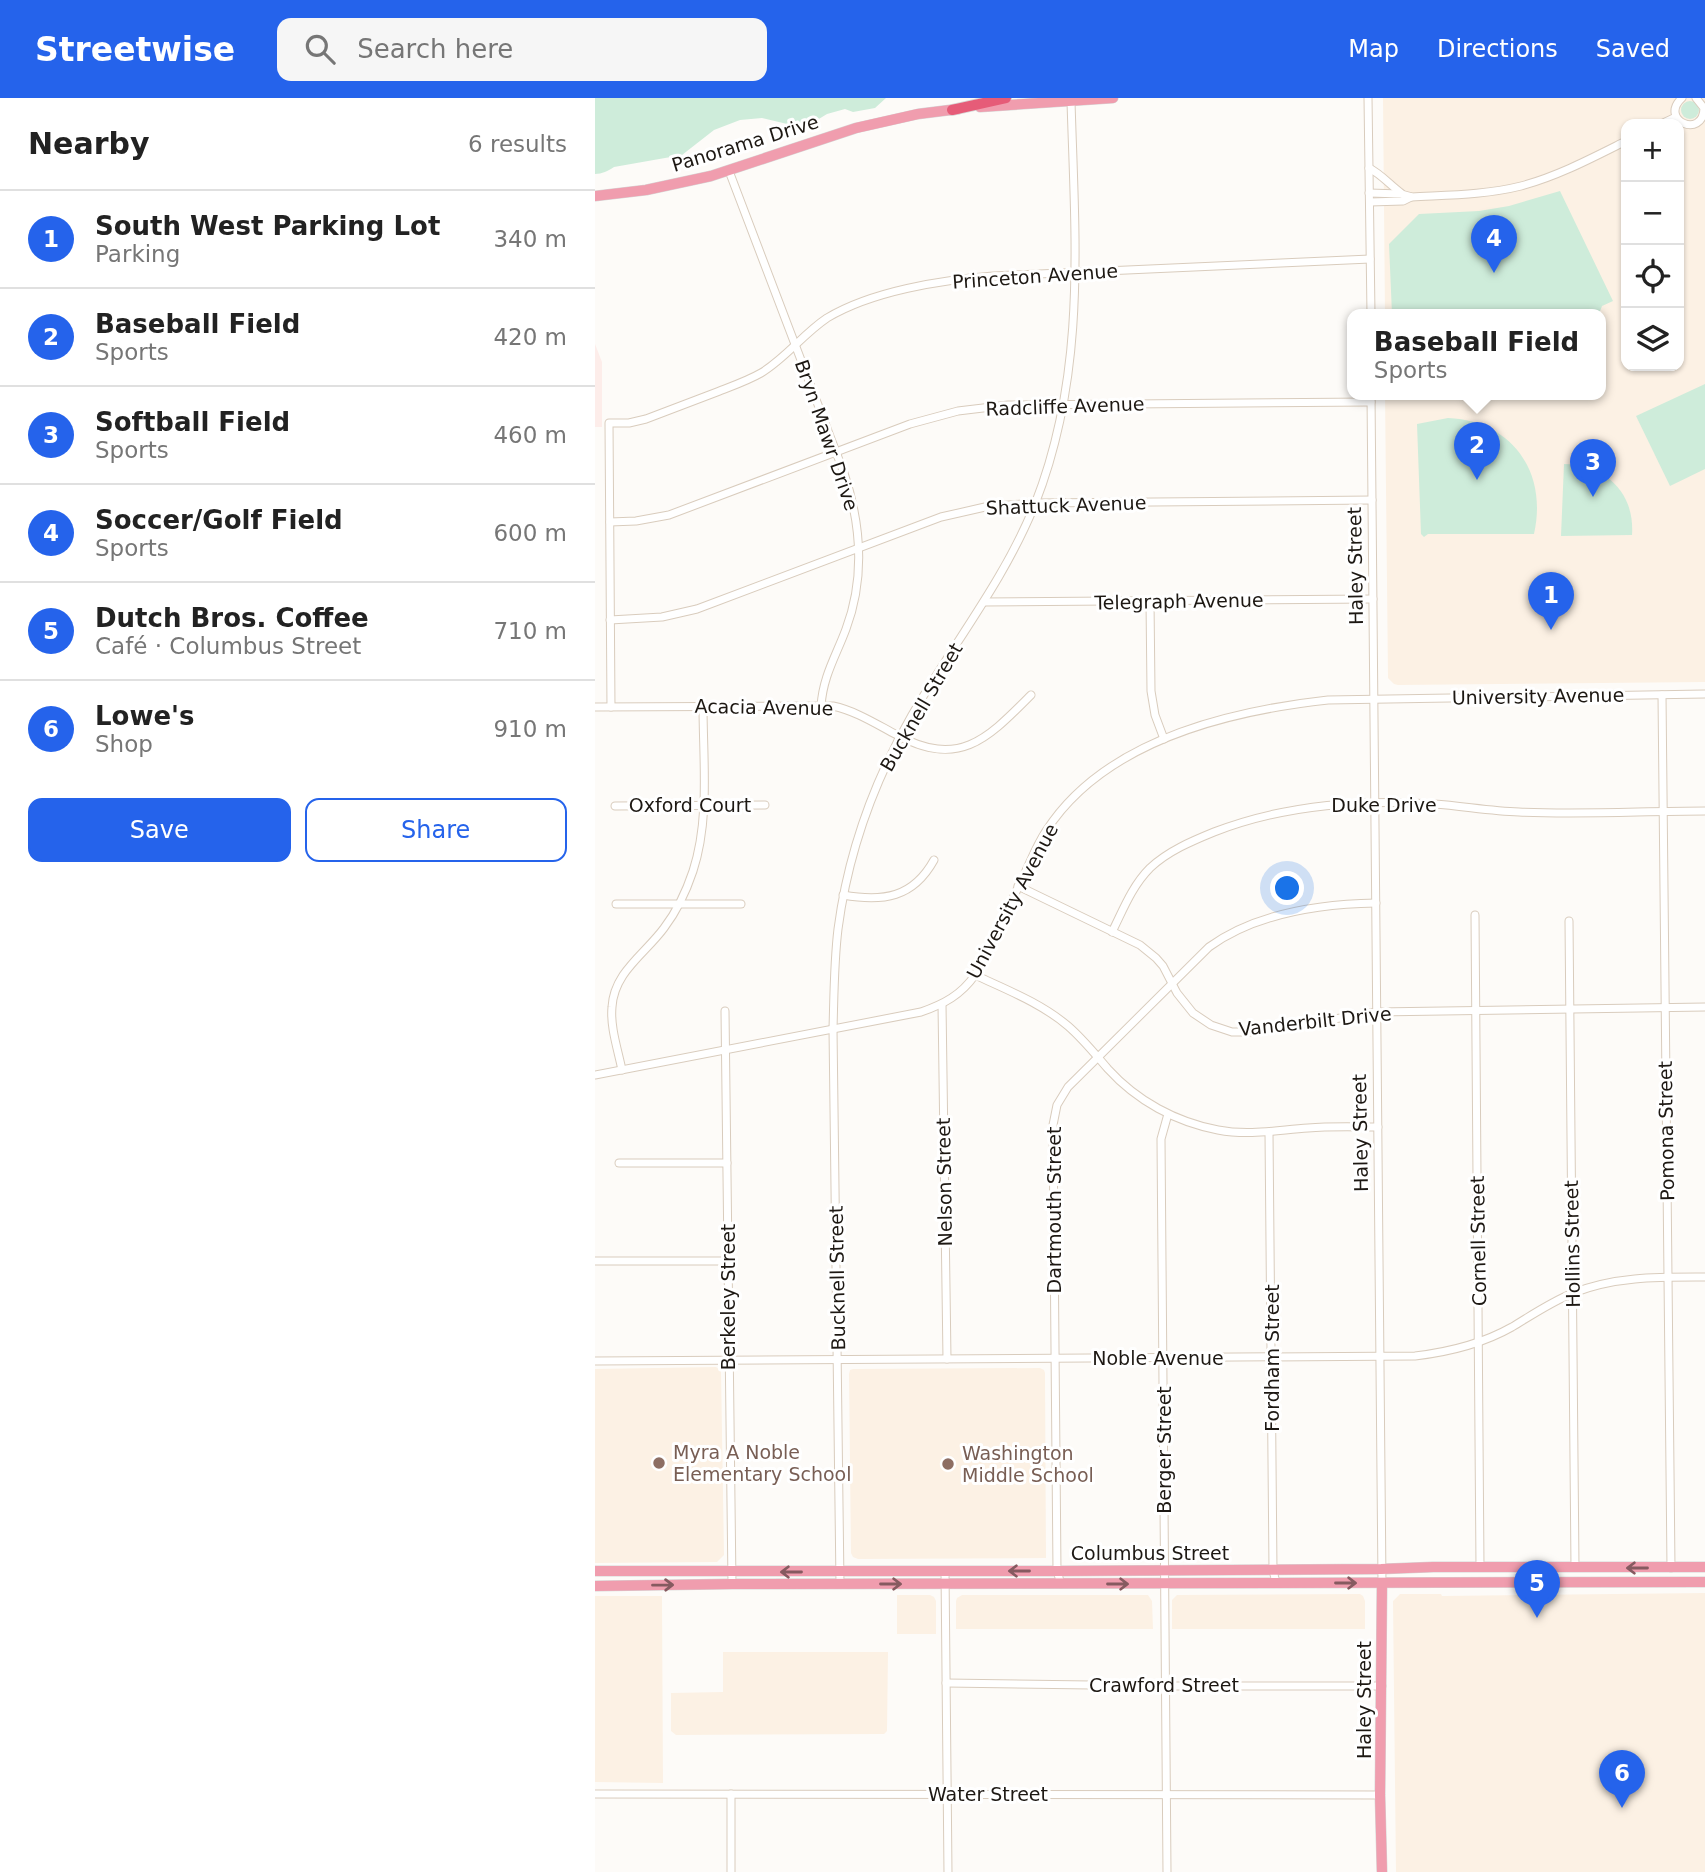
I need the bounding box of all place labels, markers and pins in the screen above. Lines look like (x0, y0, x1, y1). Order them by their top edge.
pin: 4 (1471, 215, 1517, 273)
pin: 2 (1454, 422, 1500, 480)
pin: 3 (1570, 439, 1616, 497)
pin: 1 (1528, 572, 1574, 630)
place label: Myra A Noble Elementary School (673, 1441, 851, 1485)
place label: Washington Middle School (962, 1442, 1094, 1486)
marker: Myra A Noble Elementary School (651, 1455, 667, 1471)
marker: Washington Middle School (940, 1456, 956, 1472)
pin: 5 (1514, 1560, 1560, 1618)
pin: 6 (1599, 1750, 1645, 1808)

